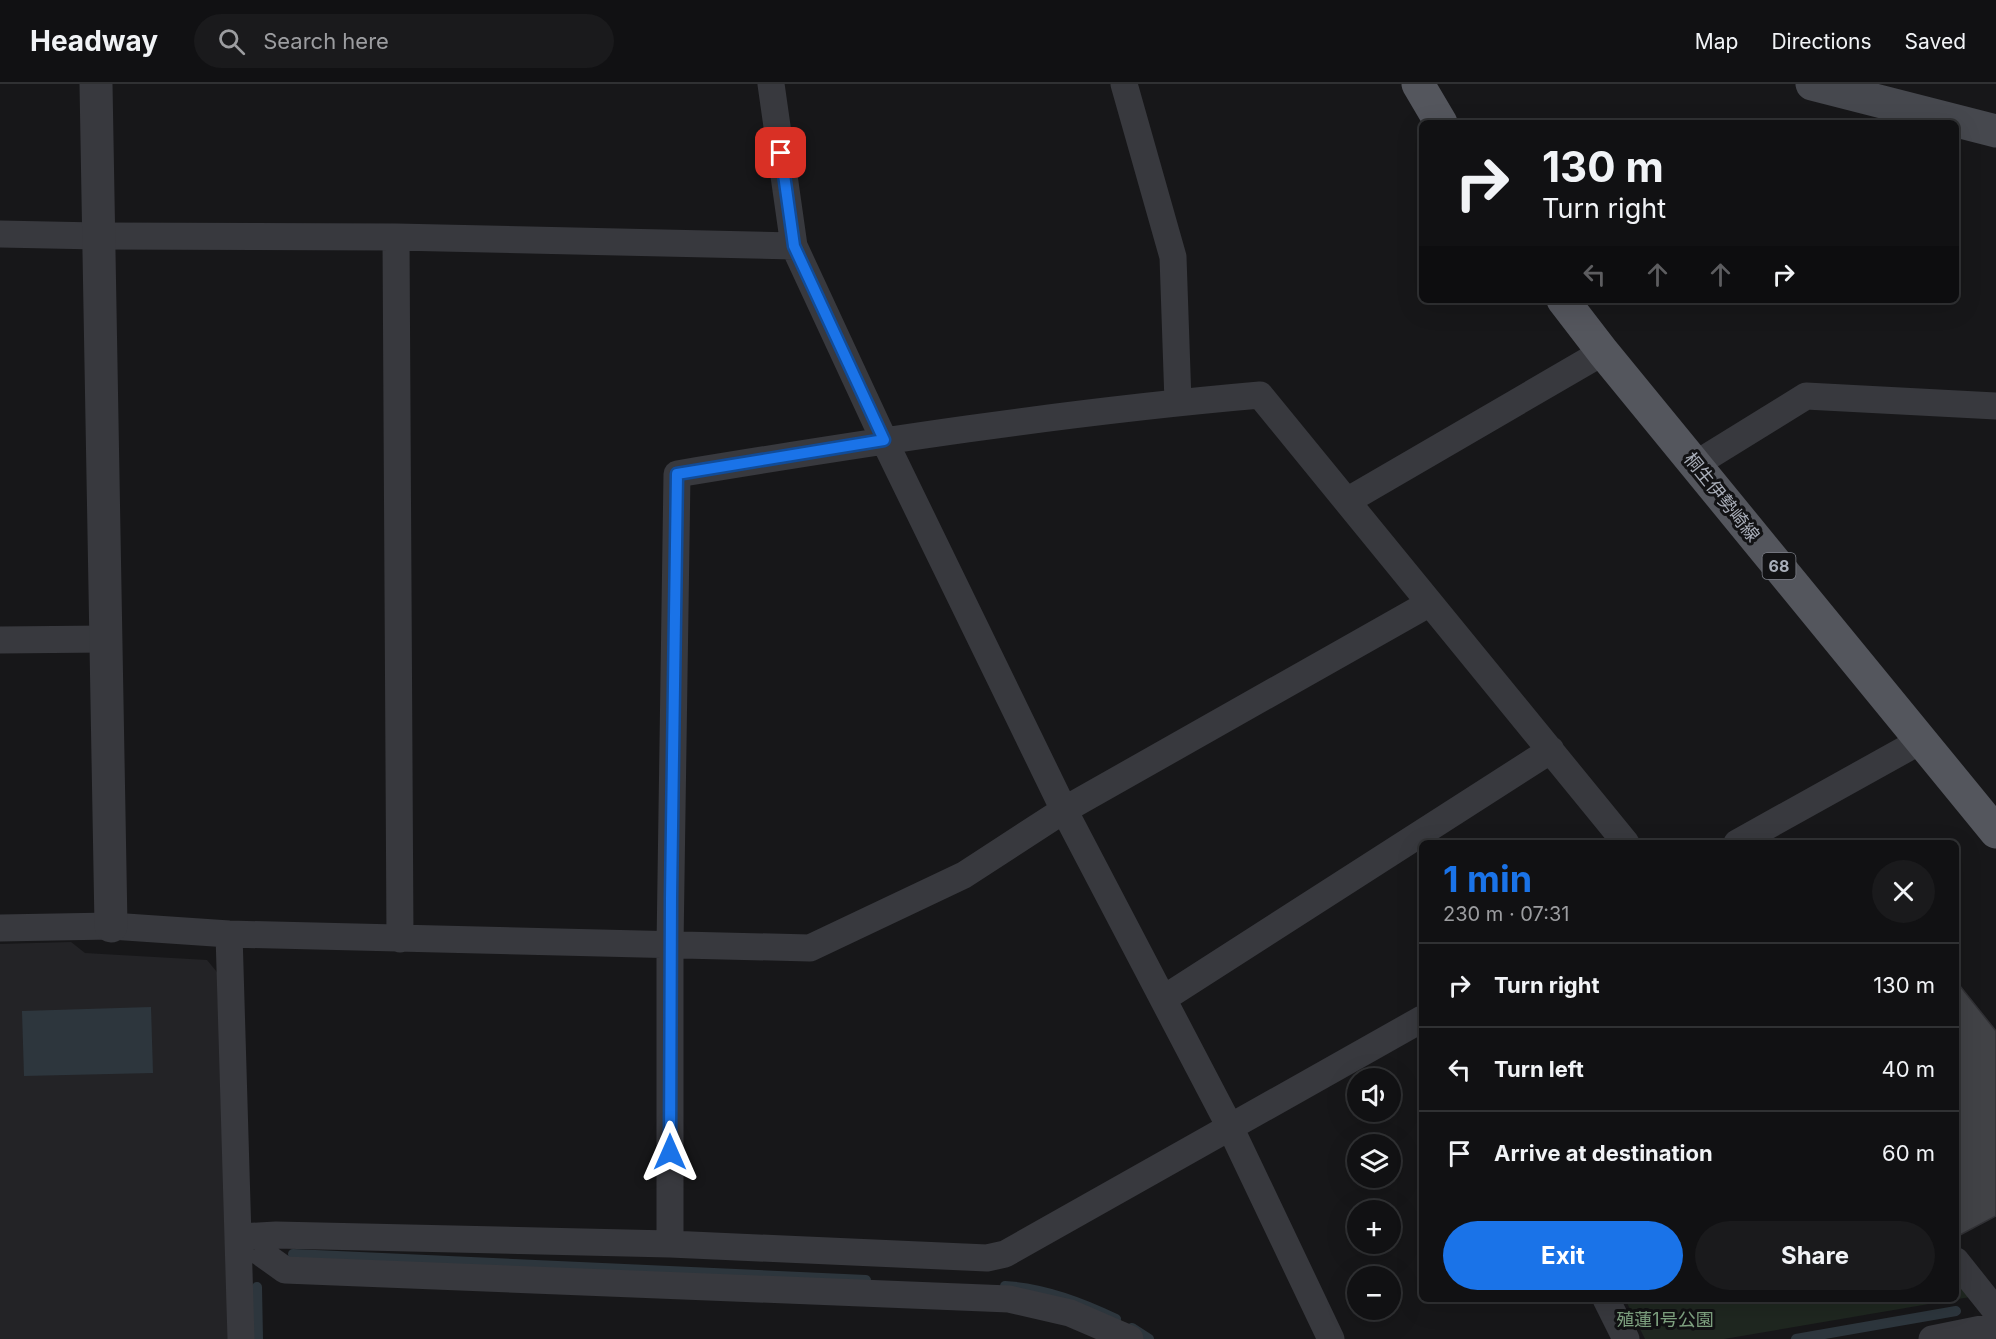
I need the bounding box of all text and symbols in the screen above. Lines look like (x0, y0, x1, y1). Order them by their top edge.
search box (194, 14, 614, 68)
text: Headway (30, 24, 158, 58)
icon: search (215, 25, 248, 58)
text: Search here (263, 28, 389, 54)
text: Map (1695, 29, 1738, 54)
text: Directions (1771, 29, 1872, 54)
text: Saved (1905, 29, 1966, 54)
pin (755, 127, 806, 178)
icon: arrive (764, 136, 797, 169)
text: 130 m (1542, 141, 1664, 192)
icon: right (1443, 144, 1521, 222)
text: Turn right (1542, 192, 1666, 225)
icon: left (1578, 258, 1611, 291)
icon: ahead (1641, 258, 1674, 291)
icon: ahead (1704, 258, 1737, 291)
icon: right (1767, 258, 1800, 291)
street label: 桐生伊勢崎線 (1680, 448, 1764, 546)
road number: 68 (1762, 553, 1796, 579)
text: 1 min (1443, 857, 1532, 901)
button: close (1872, 860, 1935, 923)
text: 230 m · 07:31 (1443, 902, 1569, 926)
icon: right (1443, 969, 1476, 1002)
text: Turn right (1494, 972, 1600, 998)
text: 130 m (1873, 972, 1935, 998)
icon: left (1443, 1053, 1476, 1086)
text: Turn left (1494, 1056, 1584, 1082)
text: 40 m (1881, 1056, 1935, 1082)
map controls (1347, 1068, 1401, 1320)
button: sound (1347, 1068, 1401, 1122)
position arrow (638, 1120, 702, 1184)
button: layers (1347, 1134, 1401, 1188)
icon: arrive (1443, 1137, 1476, 1170)
text: Arrive at destination (1494, 1140, 1713, 1166)
text: 60 m (1882, 1140, 1935, 1166)
button: + (1347, 1200, 1401, 1254)
button: Exit (1443, 1221, 1683, 1290)
button: Share (1695, 1221, 1935, 1290)
button: − (1347, 1266, 1401, 1320)
park label: 殖蓮1号公園 (1616, 1309, 1714, 1330)

